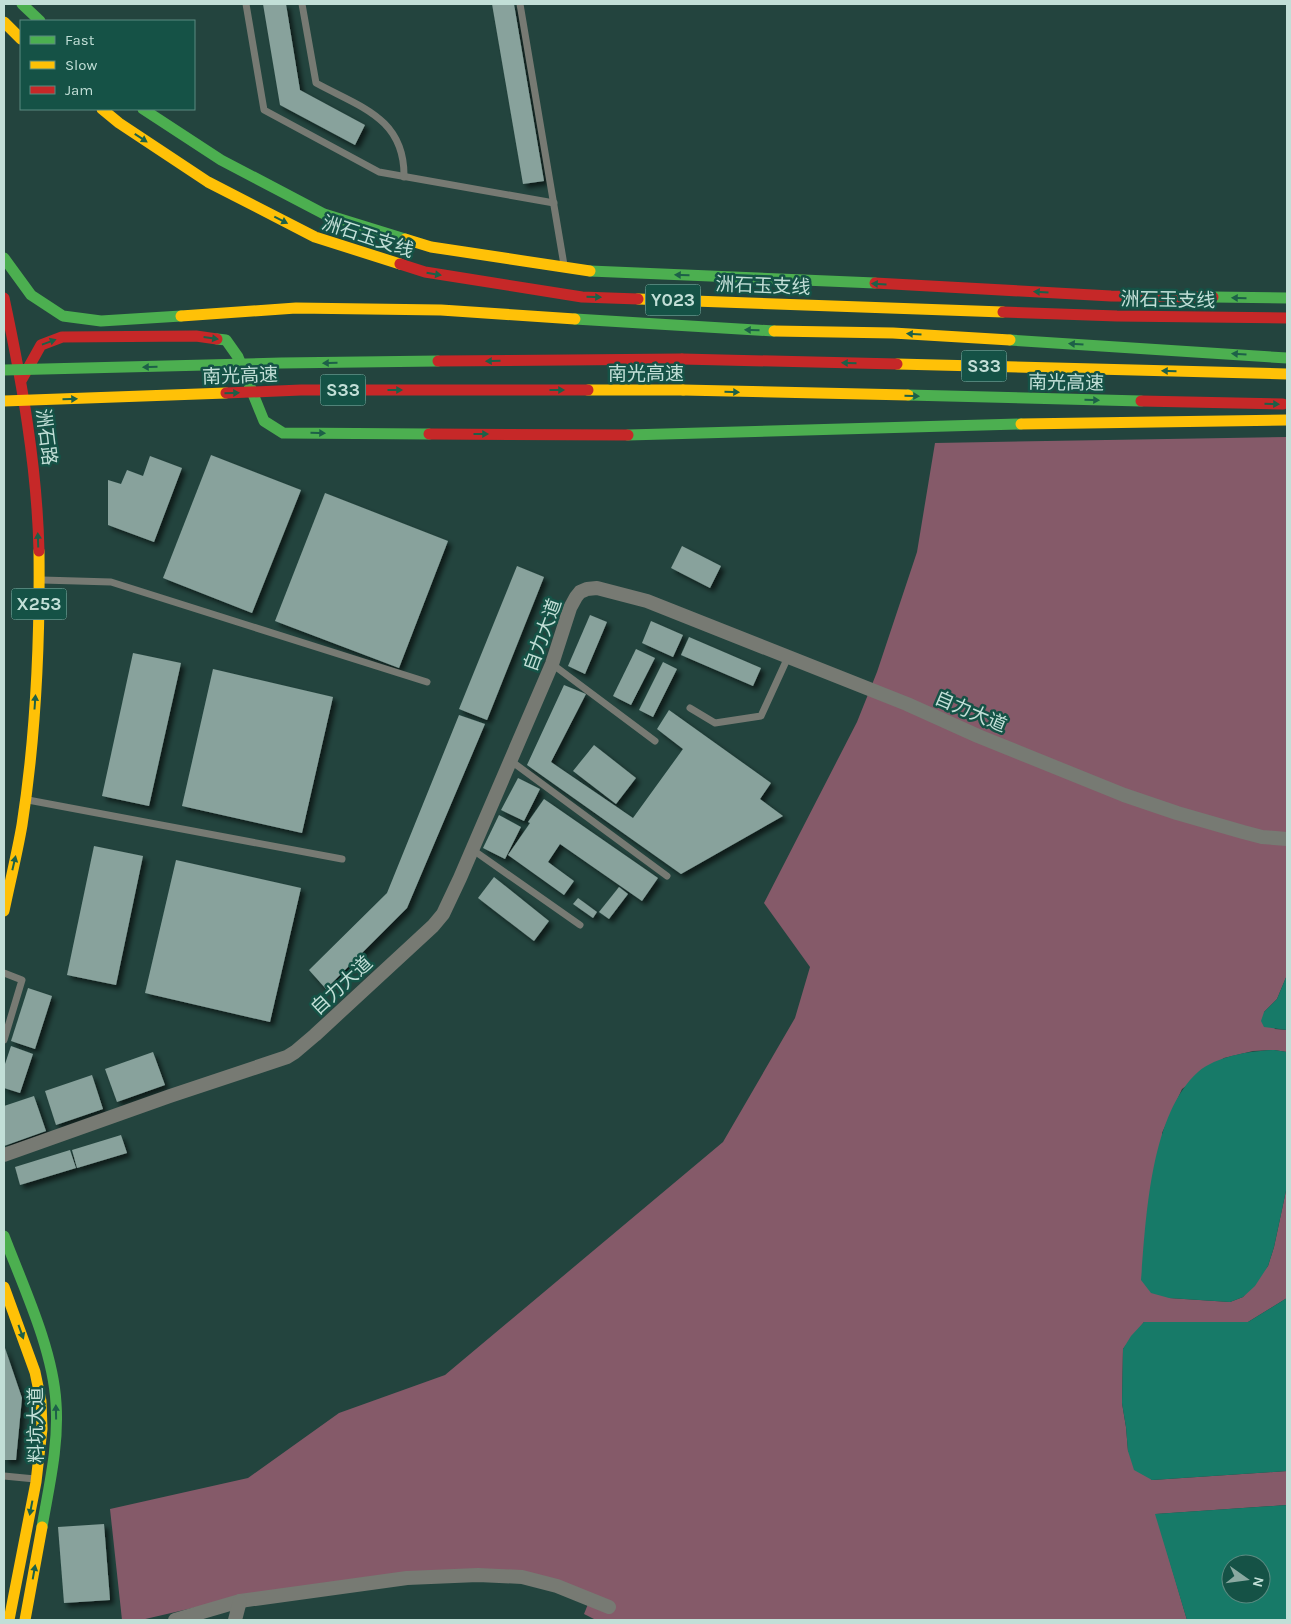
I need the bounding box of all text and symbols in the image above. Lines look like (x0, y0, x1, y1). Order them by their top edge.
legend (20, 20, 195, 110)
text: Fast (65, 31, 95, 49)
text: Slow (65, 56, 97, 74)
text: Jam (65, 81, 93, 99)
one-way arrow (134, 133, 148, 143)
street label: 洲石玉支线 (319, 212, 416, 262)
one-way arrow (274, 216, 288, 224)
one-way arrow (426, 270, 442, 278)
one-way arrow (673, 270, 689, 278)
street label: 洲石玉支线 (715, 273, 811, 299)
one-way arrow (871, 279, 887, 287)
road number: Y023 (646, 284, 700, 316)
one-way arrow (1033, 288, 1049, 296)
street label: 洲石玉支线 (1120, 288, 1216, 312)
one-way arrow (1230, 293, 1246, 301)
one-way arrow (587, 294, 603, 302)
one-way arrow (744, 326, 760, 334)
one-way arrow (906, 330, 922, 338)
one-way arrow (203, 334, 219, 342)
one-way arrow (42, 338, 57, 345)
one-way arrow (1068, 339, 1084, 347)
one-way arrow (1230, 350, 1246, 358)
road number: S33 (962, 351, 1006, 382)
one-way arrow (485, 357, 501, 365)
one-way arrow (322, 359, 338, 367)
one-way arrow (840, 359, 856, 367)
one-way arrow (142, 363, 158, 371)
street label: 南光高速 (608, 363, 684, 385)
street label: 南光高速 (202, 364, 278, 388)
one-way arrow (1160, 367, 1176, 375)
street label: 南光高速 (1028, 371, 1104, 395)
road number: S33 (320, 374, 366, 406)
one-way arrow (387, 386, 403, 394)
one-way arrow (550, 386, 566, 394)
one-way arrow (225, 388, 241, 396)
one-way arrow (724, 388, 740, 396)
one-way arrow (904, 392, 920, 400)
one-way arrow (62, 394, 78, 402)
one-way arrow (1084, 396, 1100, 404)
one-way arrow (1264, 400, 1280, 408)
street label: 洲石路 (32, 407, 60, 467)
one-way arrow (310, 429, 326, 437)
one-way arrow (473, 430, 489, 438)
one-way arrow (34, 532, 42, 548)
road number: X253 (12, 588, 66, 620)
street label: 自力大道 (520, 596, 566, 675)
street label: 自力大道 (931, 687, 1010, 737)
one-way arrow (31, 694, 39, 710)
one-way arrow (11, 855, 19, 871)
street label: 自力大道 (306, 952, 377, 1020)
one-way arrow (18, 1325, 25, 1340)
street label: 料坑大道 (25, 1387, 47, 1463)
one-way arrow (52, 1403, 60, 1419)
one-way arrow (27, 1501, 35, 1517)
north arrow (1221, 1554, 1271, 1604)
one-way arrow (30, 1565, 38, 1580)
text: N (1249, 1575, 1268, 1589)

